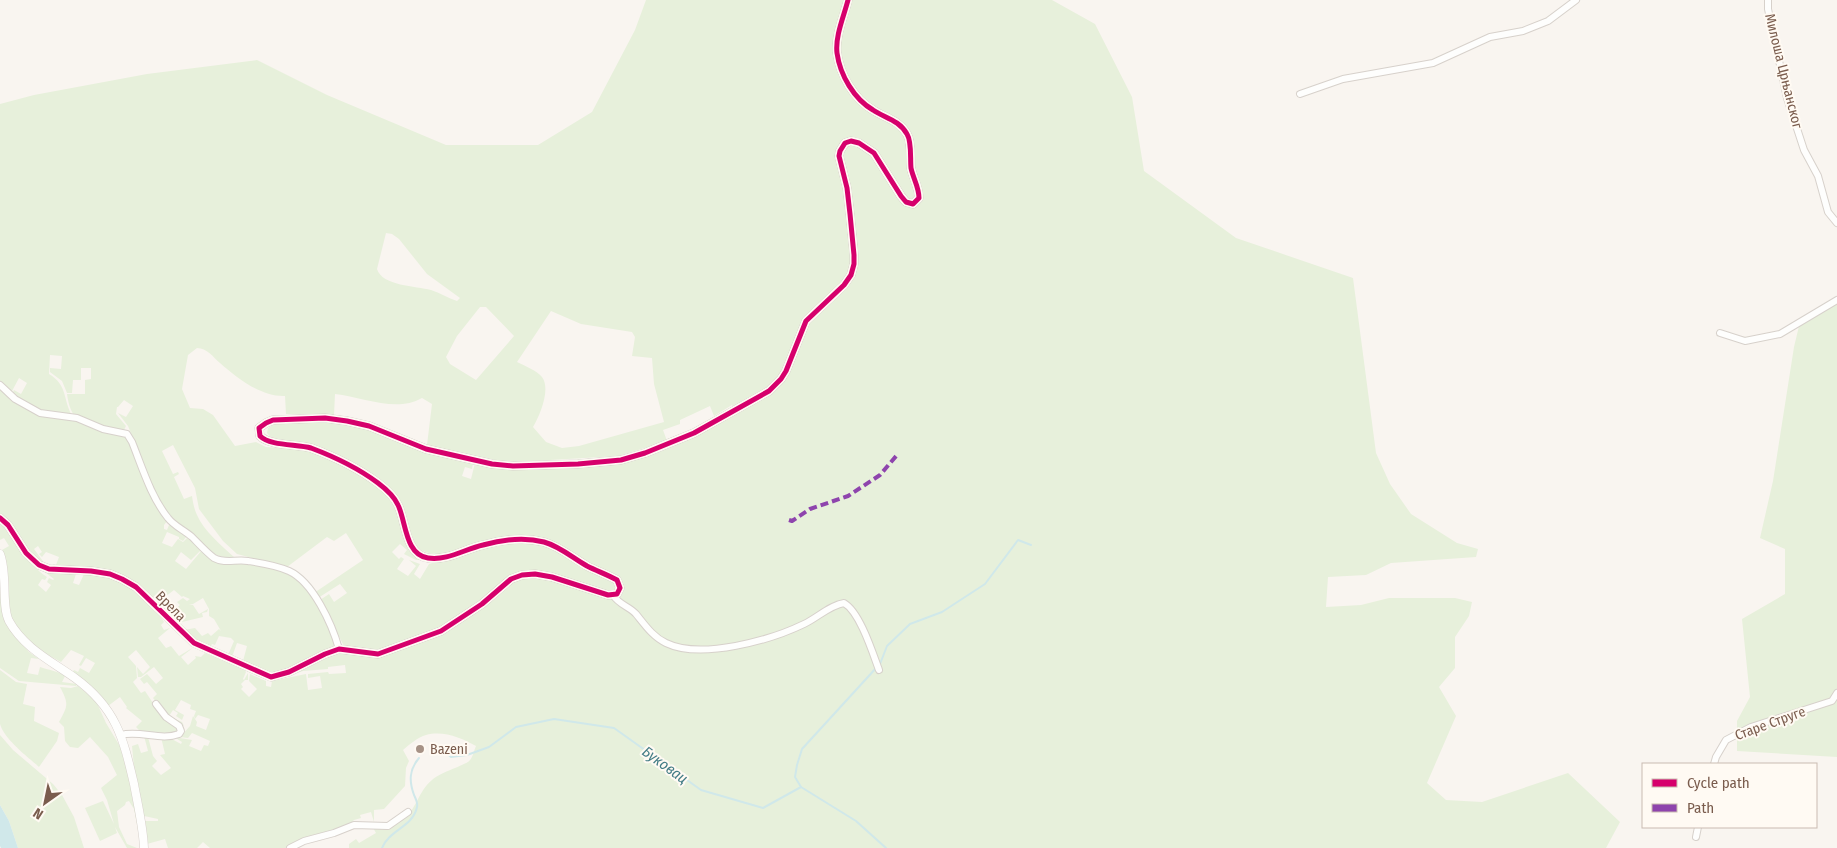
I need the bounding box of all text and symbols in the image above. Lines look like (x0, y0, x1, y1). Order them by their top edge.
street label: Милоша Црњанског (1761, 12, 1806, 131)
street label: Врела (152, 588, 189, 625)
street label: Старе Струге (1733, 703, 1808, 744)
place label: Bazeni (430, 741, 468, 758)
water label: Буковац (639, 742, 691, 788)
marker: Bazeni (414, 743, 426, 755)
legend (1642, 763, 1817, 828)
text: Cycle path (1687, 774, 1750, 792)
north arrow (20, 778, 70, 828)
text: Path (1687, 799, 1714, 817)
text: N (30, 804, 46, 823)

